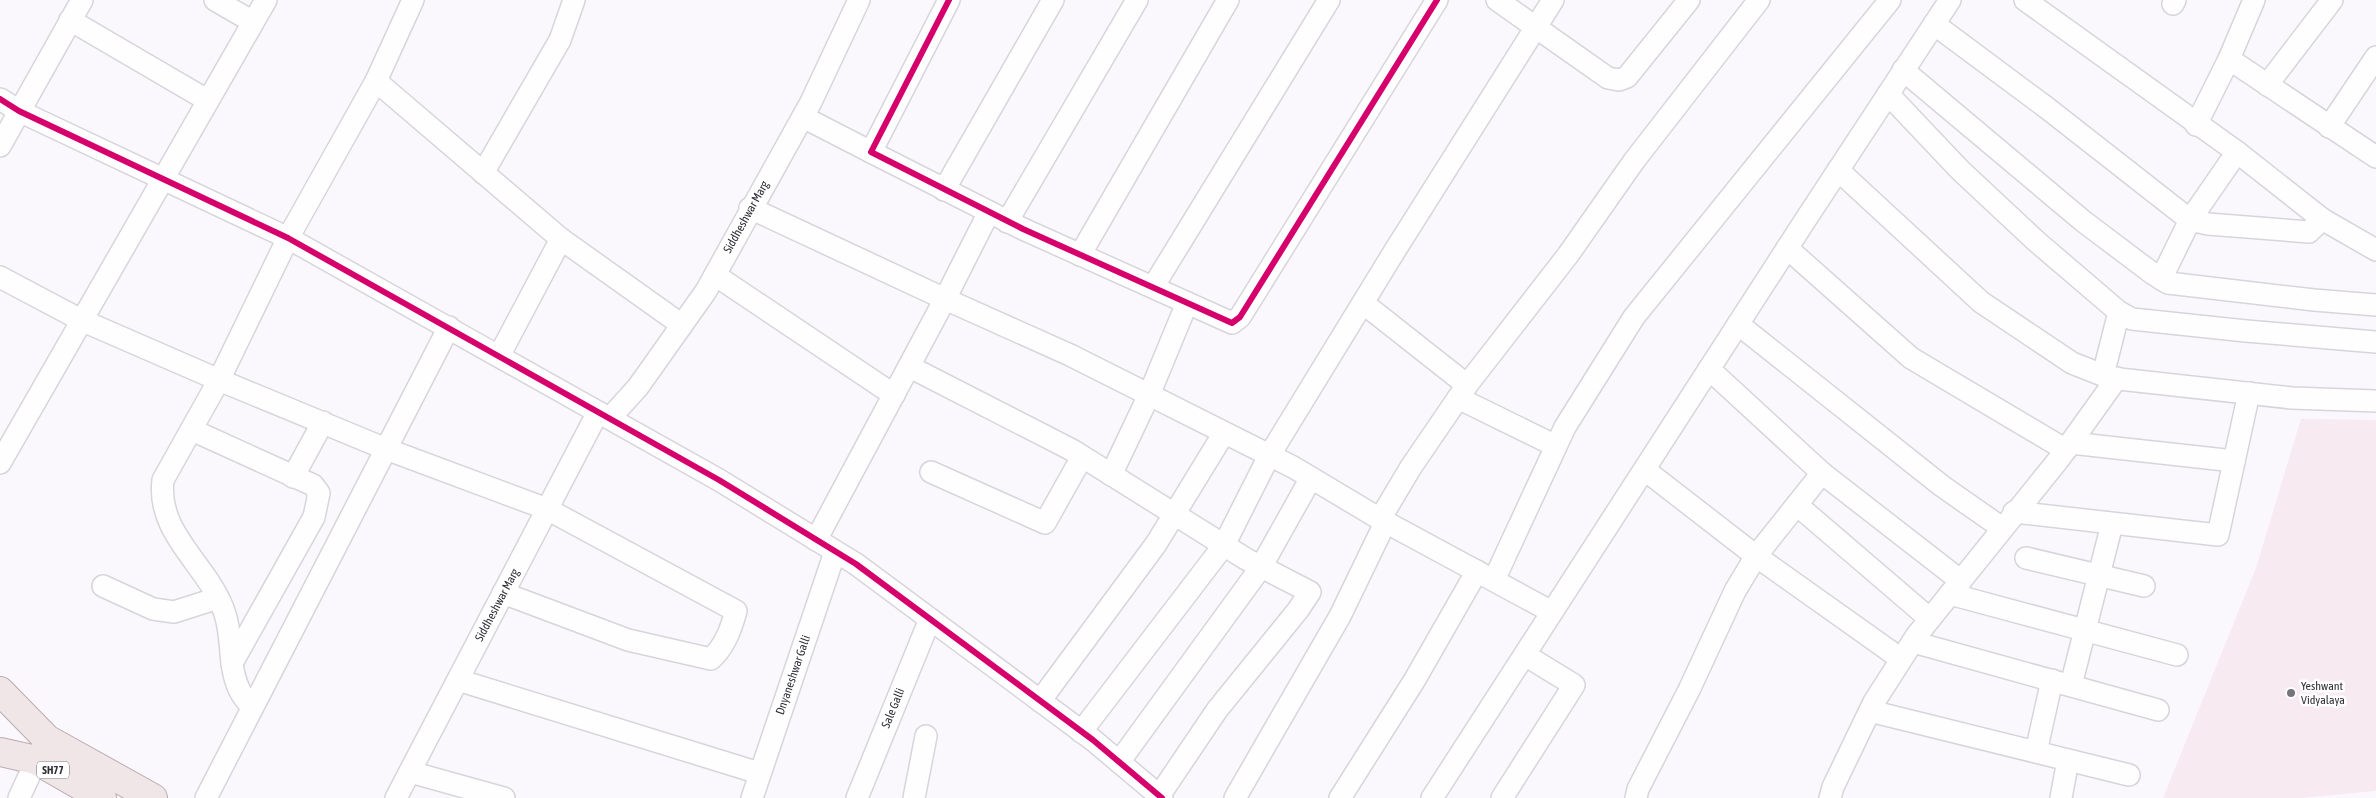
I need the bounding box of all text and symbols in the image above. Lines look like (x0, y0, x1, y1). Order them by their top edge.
street label: Siddheshwar Marg (720, 178, 772, 256)
street label: Siddheshwar Marg (472, 566, 522, 644)
street label: Dnyaneshwar Galli (773, 633, 813, 717)
place label: Yeshwant Vidyalaya (2301, 679, 2345, 707)
street label: Sale Galli (879, 686, 907, 730)
marker: Yeshwant Vidyalaya (2285, 687, 2297, 699)
road number: SH77 (37, 762, 69, 778)

